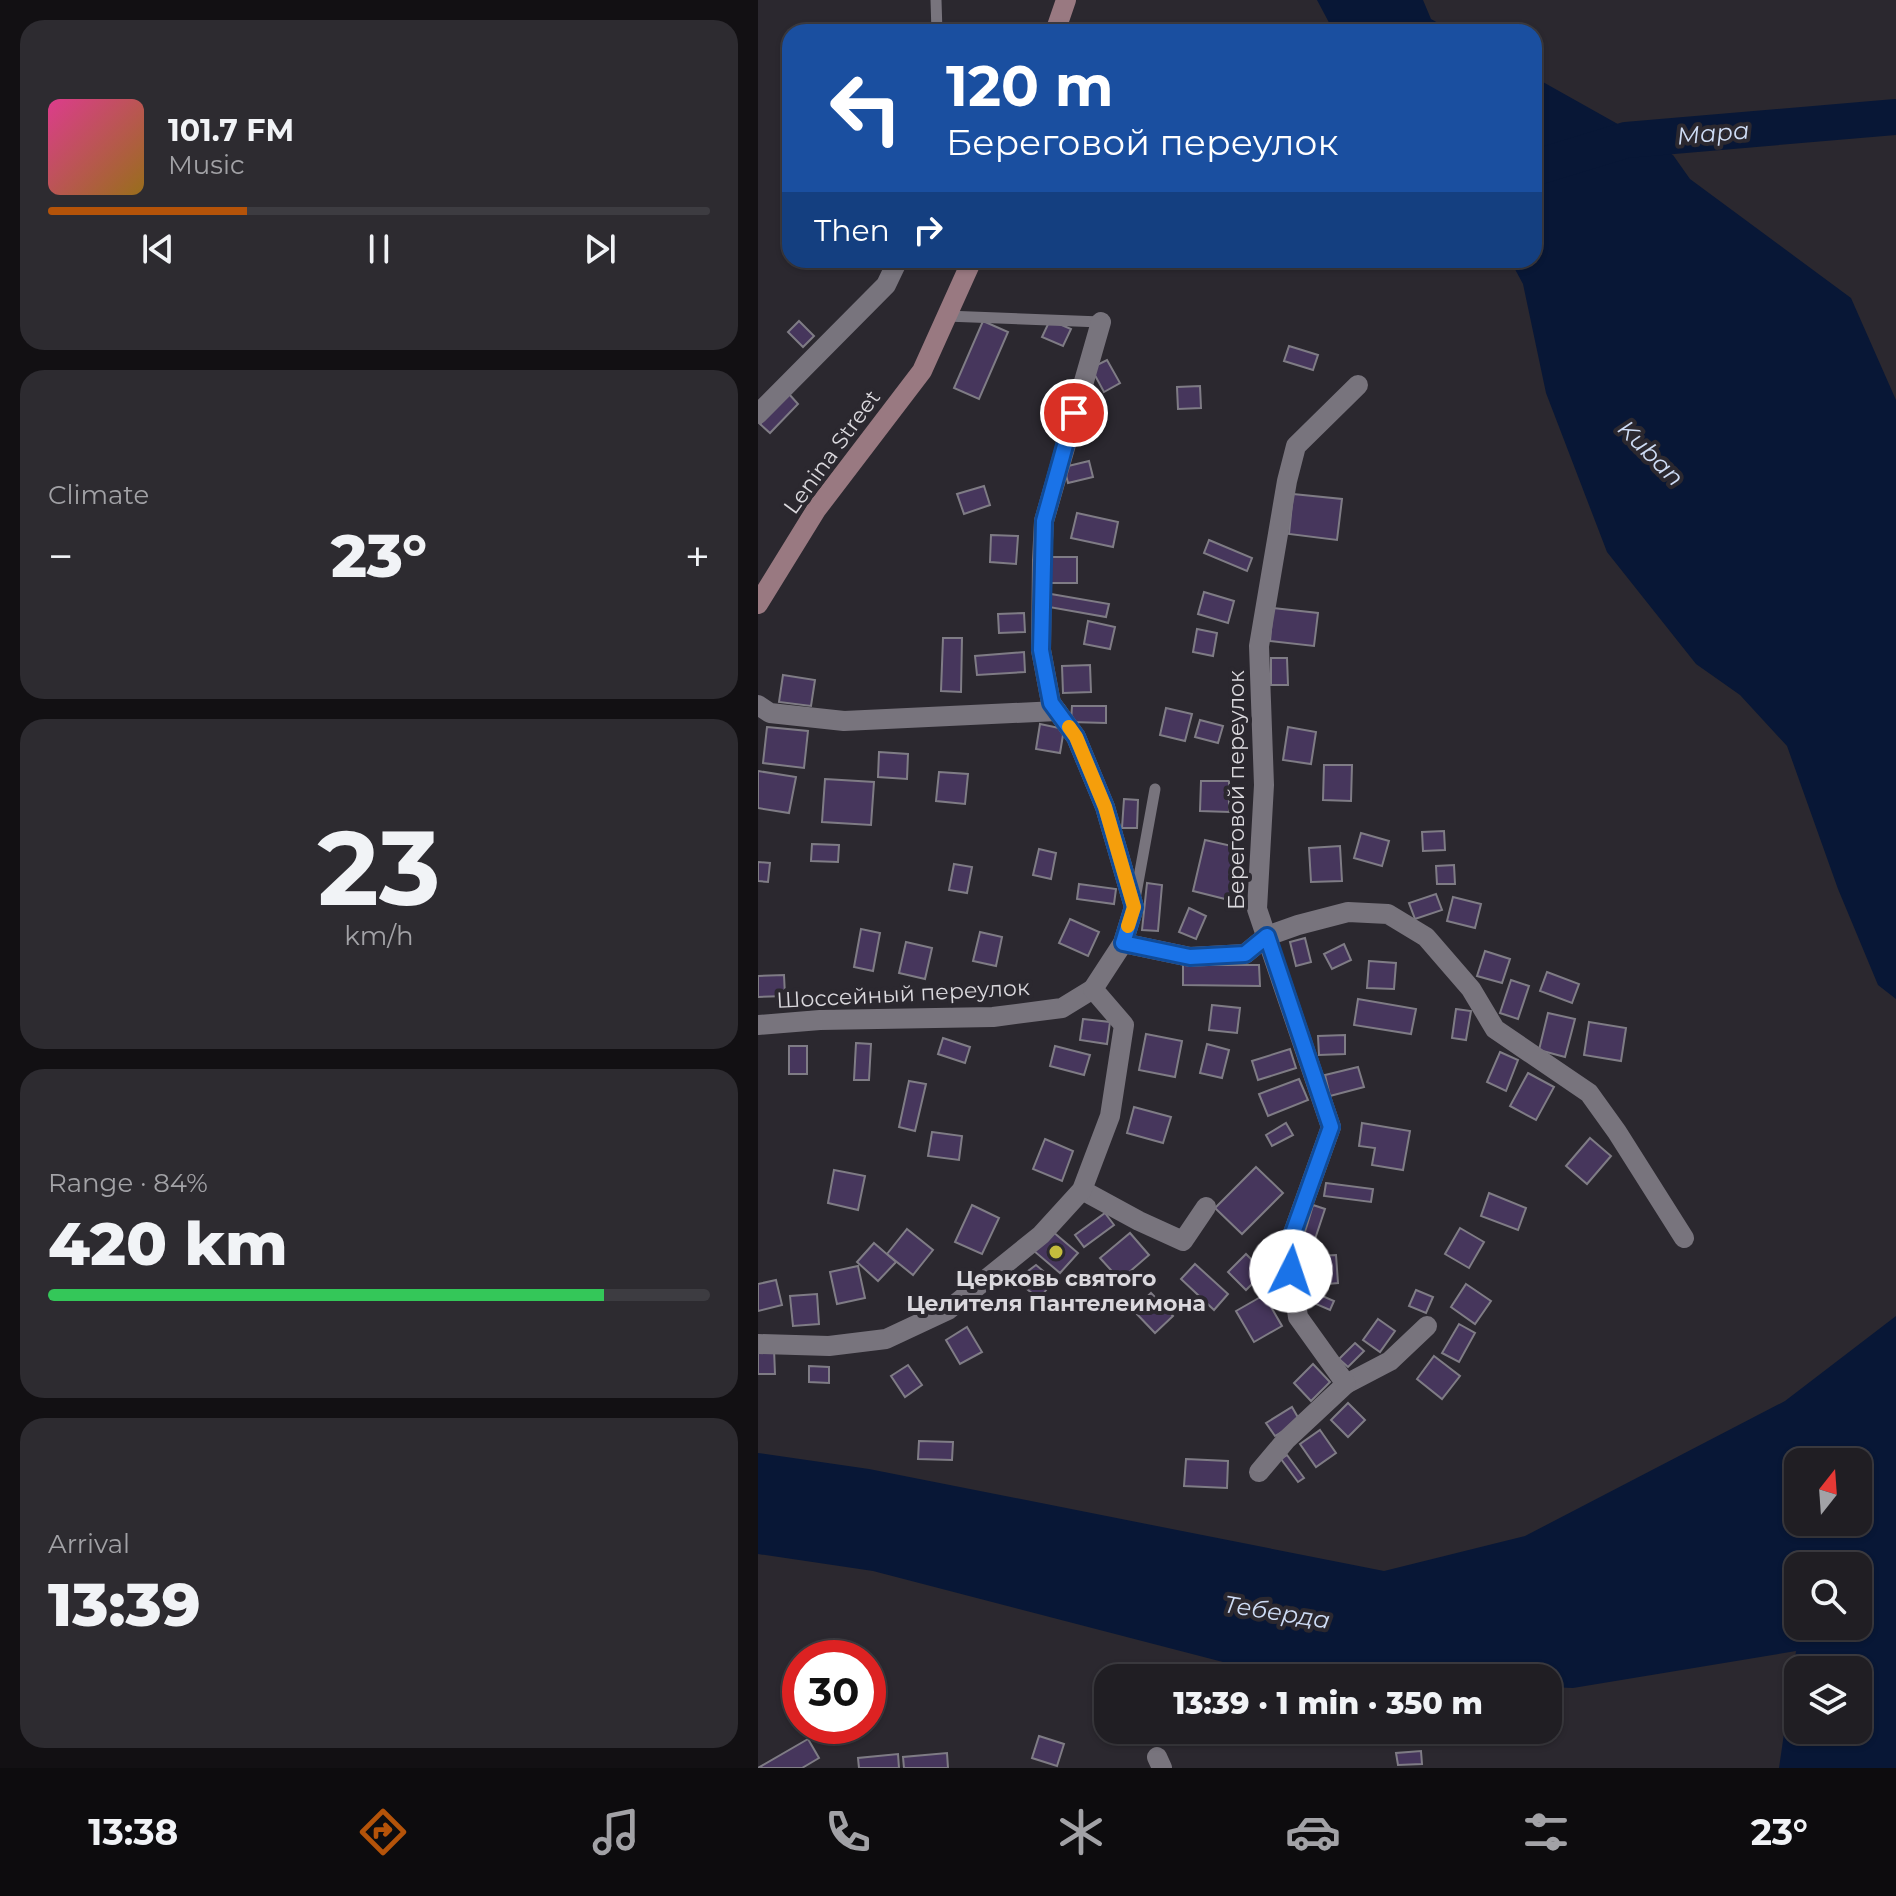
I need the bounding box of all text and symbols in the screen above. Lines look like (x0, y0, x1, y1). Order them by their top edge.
text: 120 m (946, 52, 1114, 120)
icon: left (814, 56, 918, 160)
text: 101.7 FM (168, 112, 294, 149)
water label: Мара (1675, 115, 1751, 151)
text: Береговой переулок (946, 120, 1338, 164)
text: Music (168, 149, 245, 181)
icon: right (906, 208, 950, 252)
text: Then (814, 212, 890, 249)
icon: previous (136, 227, 180, 271)
icon: pause (357, 227, 401, 271)
icon: next (578, 227, 622, 271)
pin (1040, 379, 1108, 447)
street label: Lenina Street (778, 385, 886, 519)
icon: arrive (1052, 391, 1096, 435)
water label: Kuban (1612, 414, 1690, 492)
text: Climate (48, 479, 149, 511)
text: 23° (331, 519, 427, 592)
text: − (48, 529, 73, 583)
text: + (685, 529, 710, 583)
street label: Береговой переулок (1223, 670, 1250, 910)
text: 23 (318, 804, 440, 931)
text: km/h (344, 920, 414, 952)
street label: Шоссейный переулок (776, 974, 1031, 1014)
text: Range · 84% (48, 1167, 208, 1199)
text: 420 km (48, 1207, 288, 1280)
position arrow (1249, 1229, 1333, 1313)
marker: Церковь святого Целителя Пантелеимона (1047, 1243, 1065, 1261)
place label: Церковь святого Целителя Пантелеимона (906, 1265, 1206, 1317)
north arrow (1784, 1448, 1872, 1536)
map controls (1784, 1448, 1872, 1744)
text: Arrival (48, 1528, 130, 1560)
button: search (1784, 1552, 1872, 1640)
text: 13:39 (48, 1568, 201, 1641)
water label: Теберда (1222, 1589, 1332, 1635)
speed limit sign: 30 (782, 1640, 886, 1744)
button: layers (1784, 1656, 1872, 1744)
text: 13:39 · 1 min · 350 m (1173, 1685, 1483, 1722)
icon: directions (355, 1804, 411, 1860)
icon: music (588, 1804, 644, 1860)
icon: phone (820, 1804, 876, 1860)
icon: climate (1053, 1804, 1109, 1860)
icon: car (1285, 1804, 1341, 1860)
icon: filters (1518, 1804, 1574, 1860)
text: 13:38 (88, 1810, 178, 1854)
text: 23° (1751, 1810, 1808, 1854)

